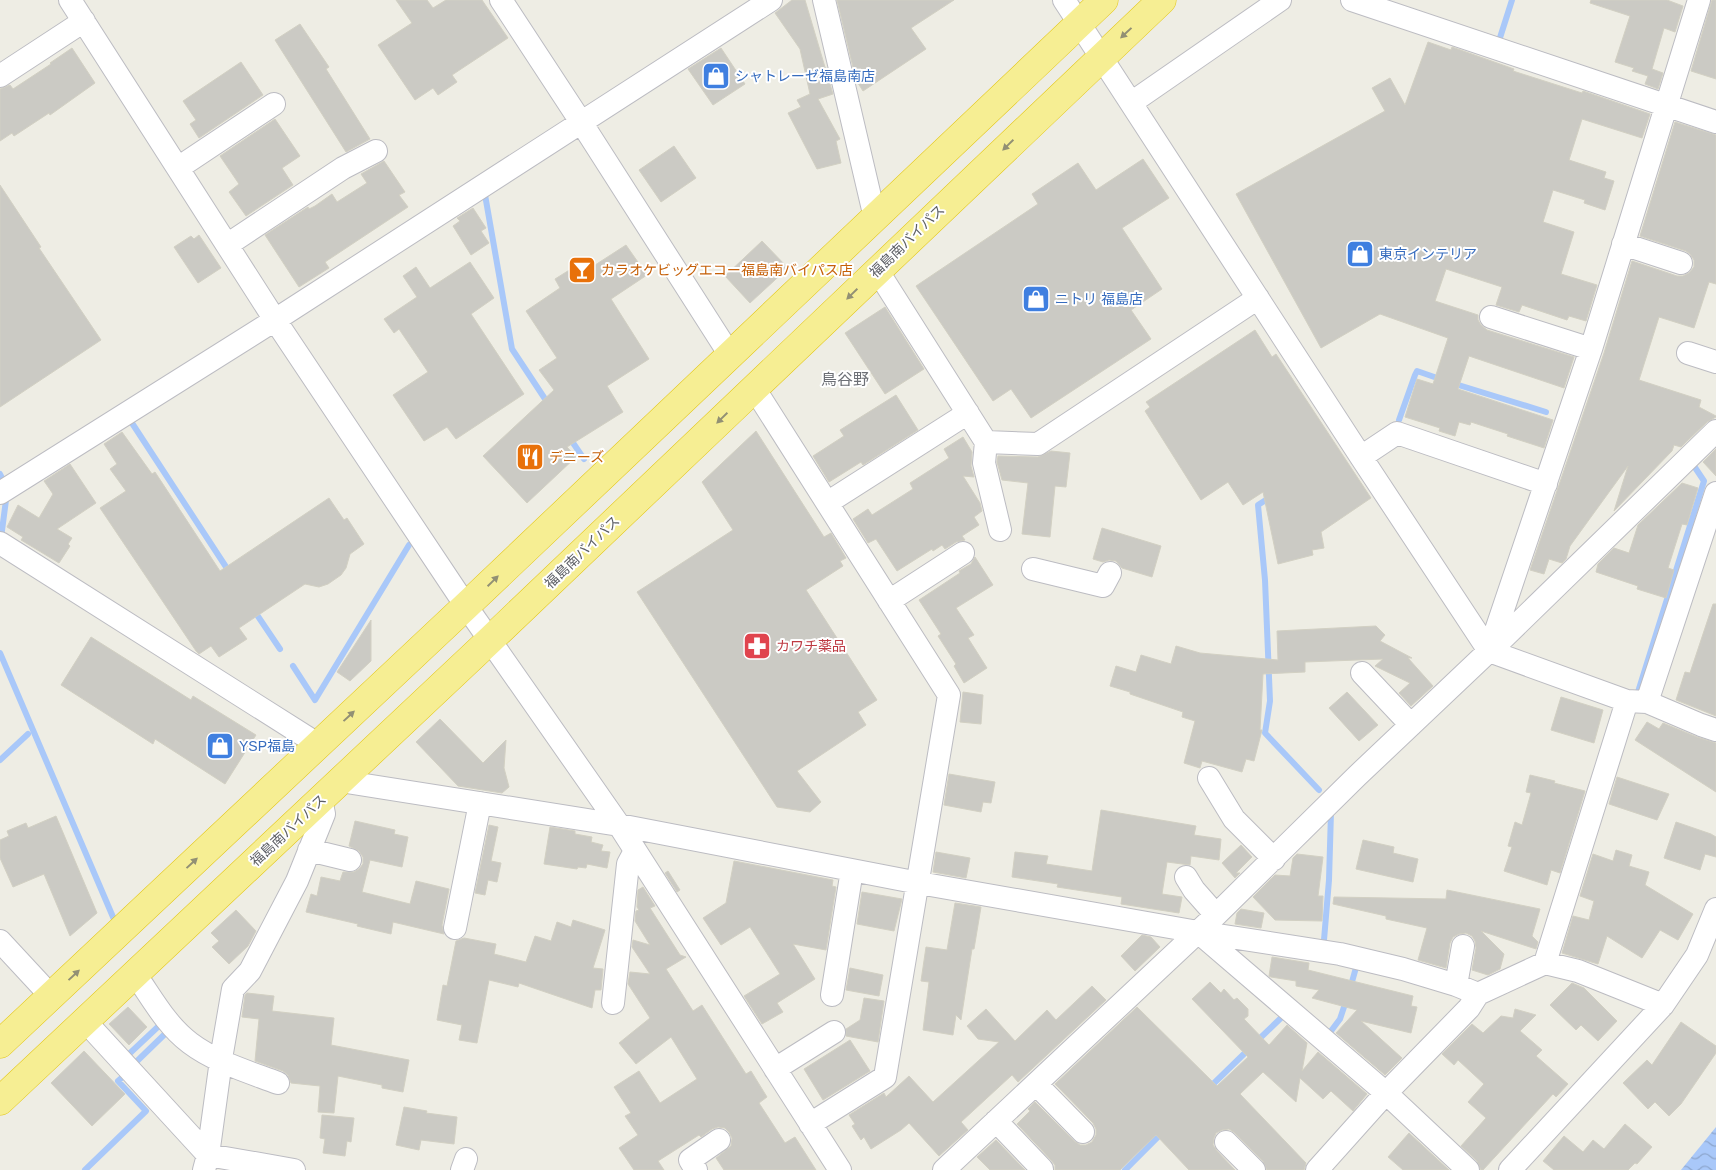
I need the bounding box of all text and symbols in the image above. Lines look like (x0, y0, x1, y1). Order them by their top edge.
one-way arrow (1120, 27, 1132, 39)
shop icon: シャトレーゼ福島南店 (701, 61, 731, 91)
place label: シャトレーゼ福島南店 (735, 68, 875, 84)
one-way arrow (1002, 139, 1014, 151)
street label: 福島南バイパス (866, 201, 948, 281)
shop icon: 東京インテリア (1345, 239, 1375, 269)
place label: 東京インテリア (1379, 246, 1477, 262)
bar icon: カラオケビッグエコー福島南バイパス店 (567, 255, 597, 285)
place label: カラオケビッグエコー福島南バイパス店 (601, 262, 853, 278)
shop icon: ニトリ 福島店 (1021, 284, 1051, 314)
one-way arrow (847, 288, 859, 300)
place label: ニトリ 福島店 (1055, 291, 1143, 307)
district label: 鳥谷野 (821, 371, 869, 388)
one-way arrow (717, 412, 729, 424)
restaurant icon: デニーズ (515, 442, 545, 472)
place label: デニーズ (549, 449, 604, 465)
street label: 福島南バイパス (541, 512, 623, 592)
one-way arrow (486, 575, 498, 587)
pharmacy icon: カワチ薬品 (742, 631, 772, 661)
place label: カワチ薬品 (776, 638, 846, 654)
one-way arrow (343, 710, 355, 722)
shop icon: YSP福島 (205, 731, 235, 761)
place label: YSP福島 (239, 738, 295, 754)
street label: 福島南バイパス (247, 791, 329, 869)
one-way arrow (186, 857, 198, 869)
one-way arrow (67, 969, 79, 981)

